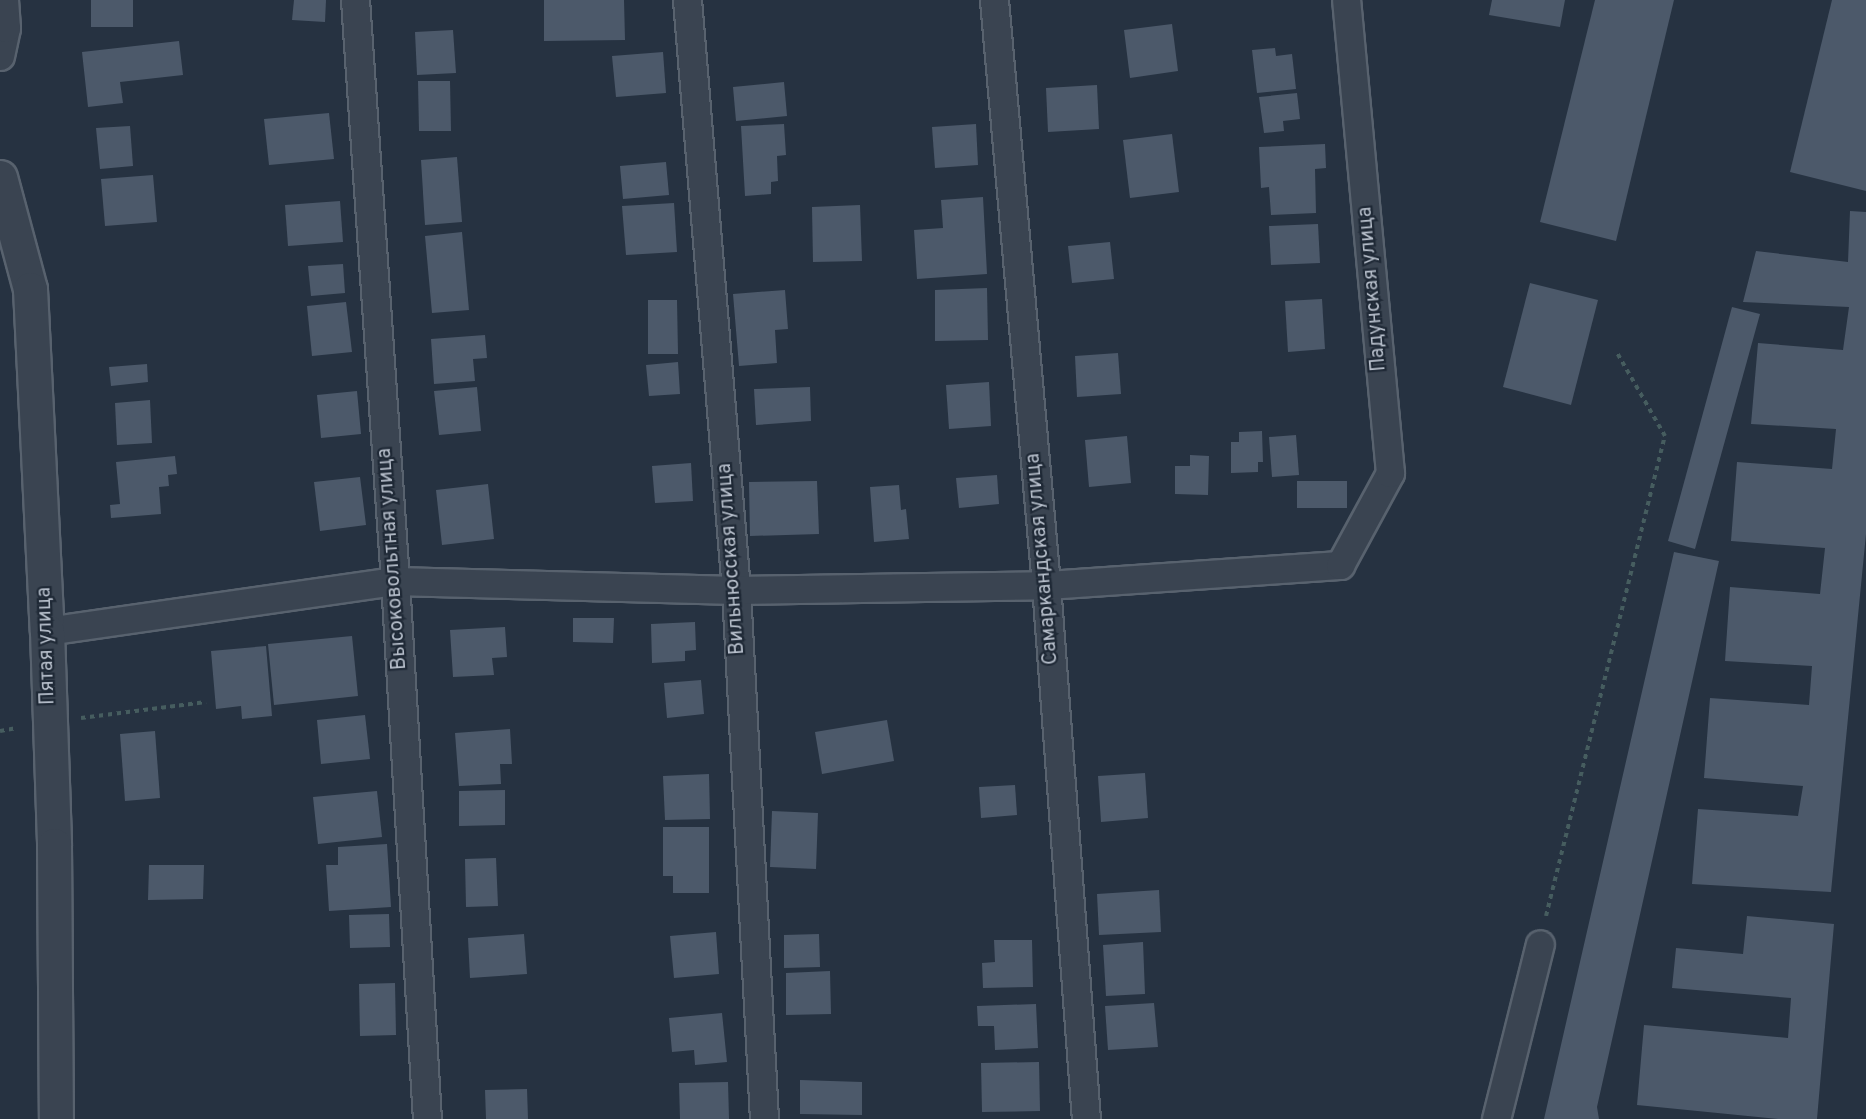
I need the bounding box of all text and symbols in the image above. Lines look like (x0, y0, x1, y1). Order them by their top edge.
street label: Падунская улица (1354, 206, 1392, 372)
street label: Высоковольтная улица (373, 447, 413, 671)
street label: Самаркандская улица (1022, 452, 1064, 666)
street label: Вильнюсская улица (713, 462, 751, 656)
street label: Пятая улица (33, 587, 61, 705)

